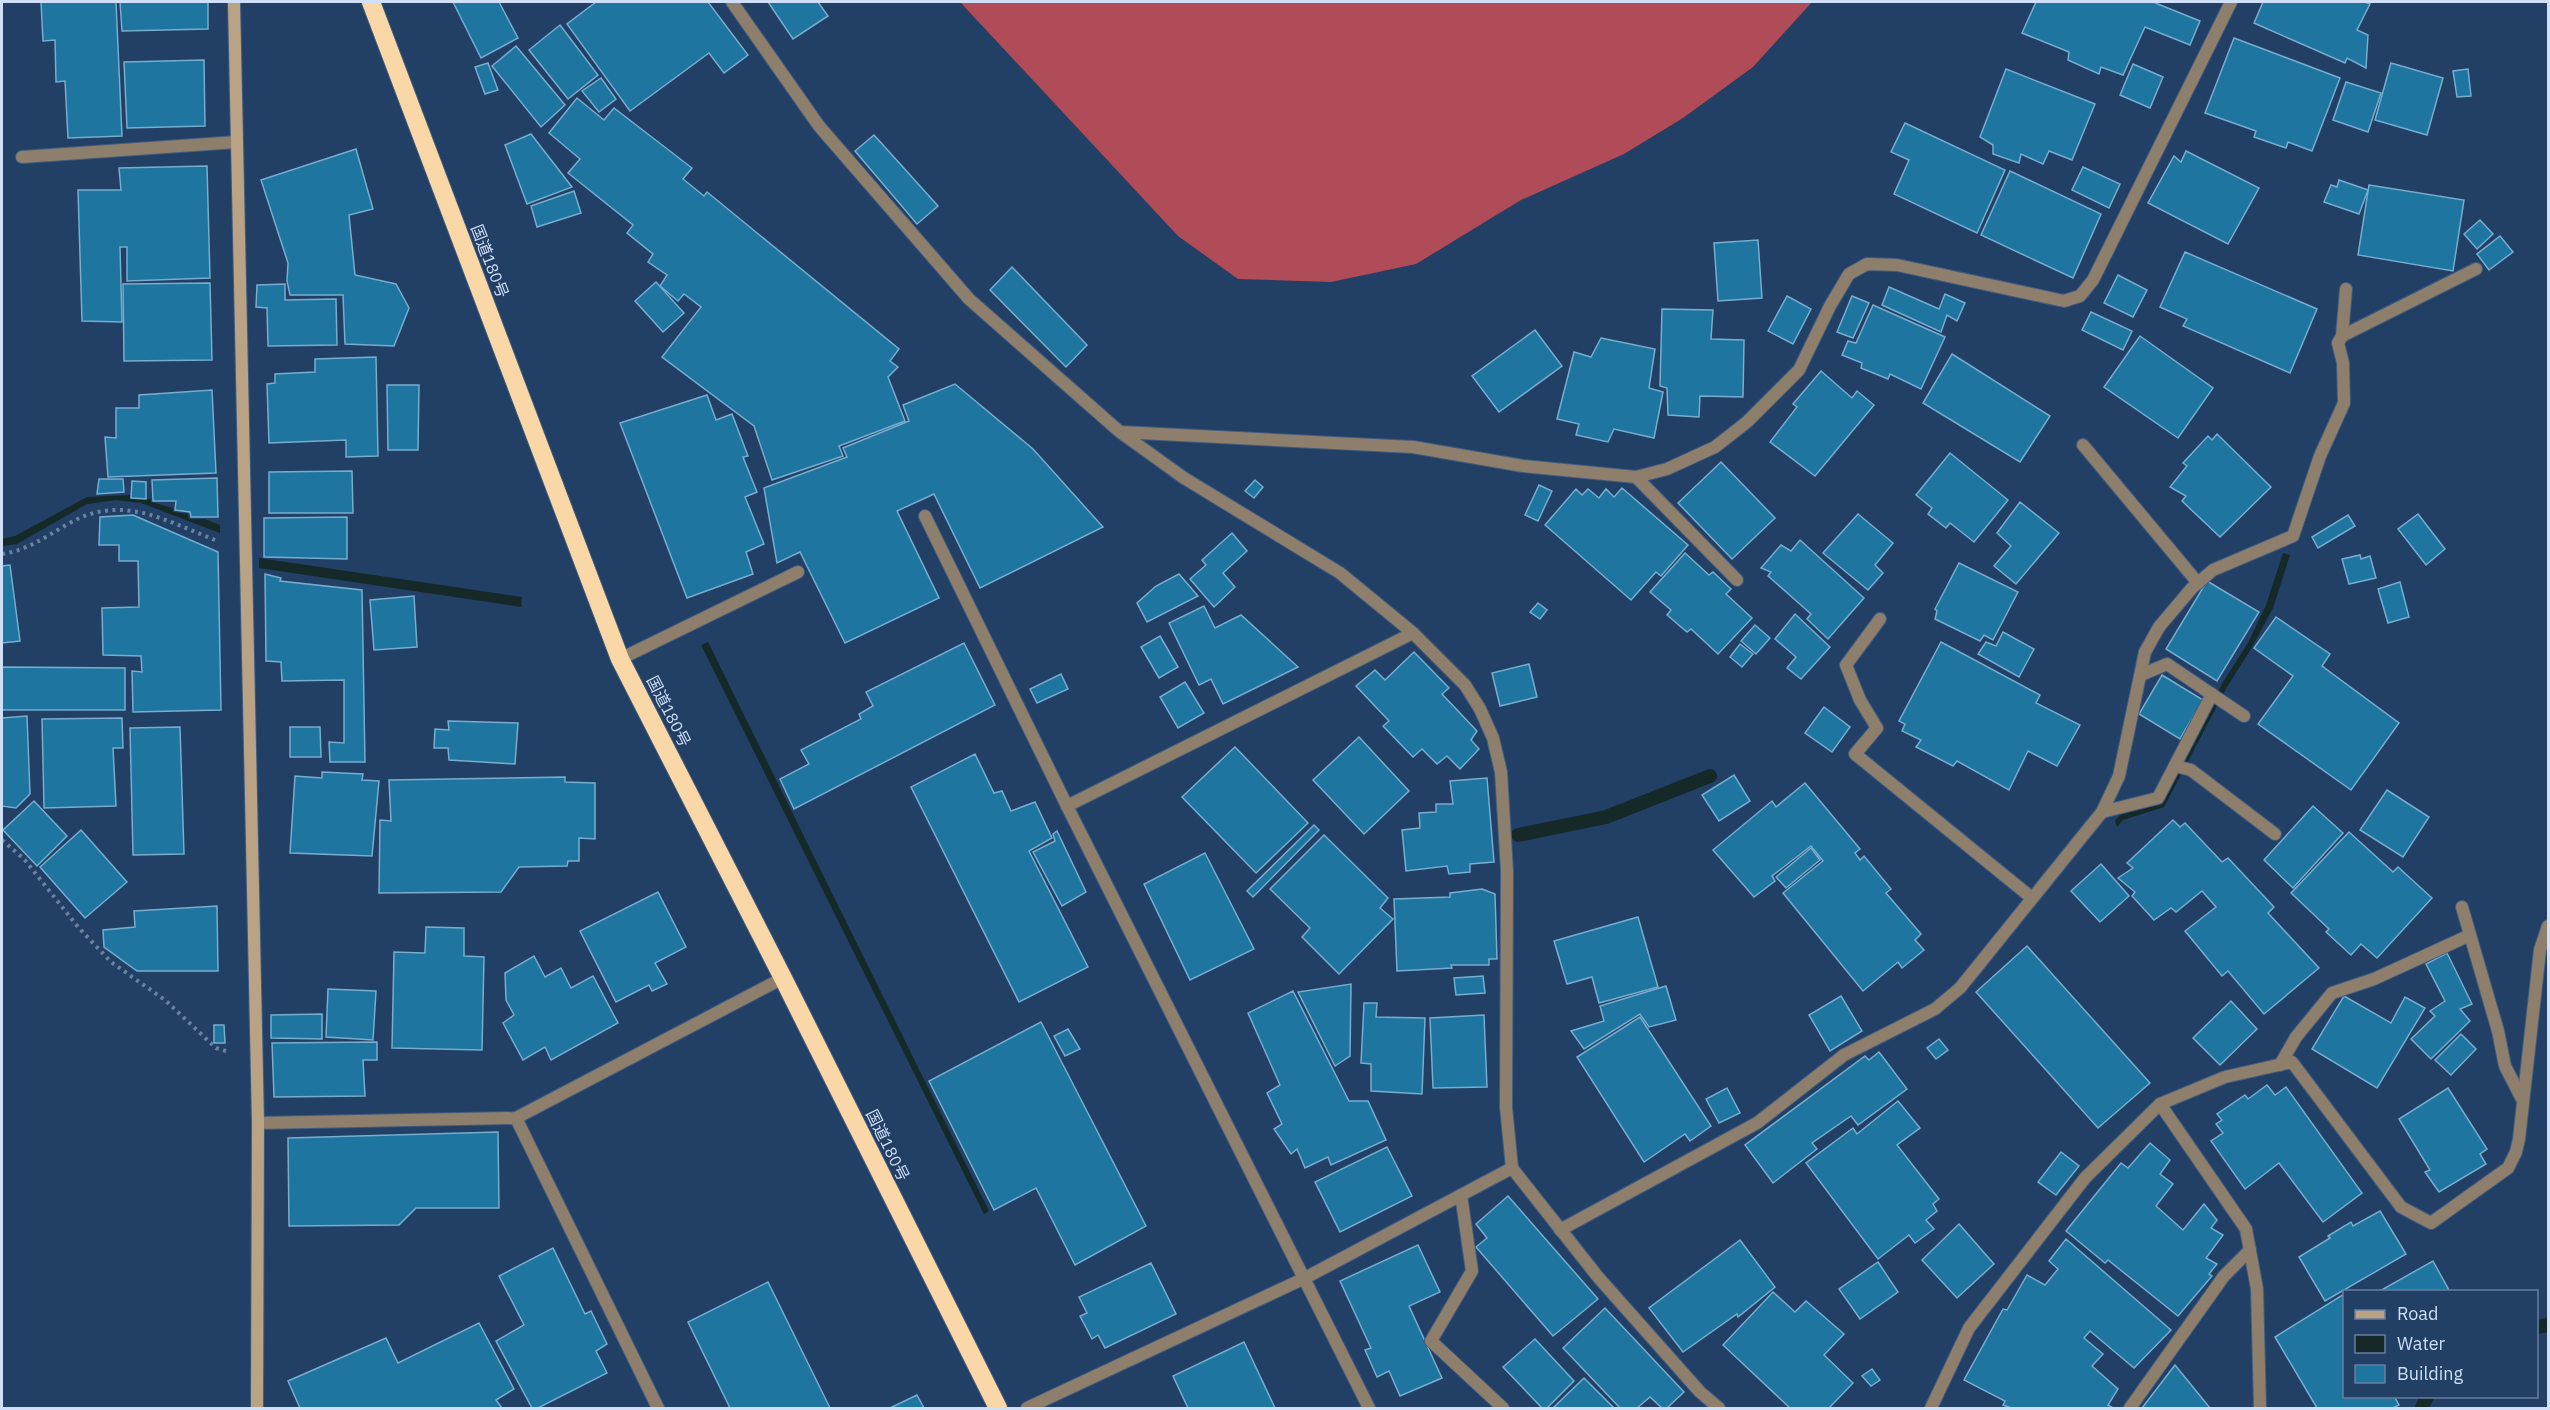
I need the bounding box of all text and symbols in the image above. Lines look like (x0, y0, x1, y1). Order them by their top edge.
street label: 国道180号 (467, 222, 513, 300)
street label: 国道180号 (643, 672, 695, 750)
street label: 国道180号 (862, 1106, 914, 1184)
legend (2343, 1290, 2538, 1398)
text: Road (2397, 1302, 2438, 1325)
text: Water (2397, 1332, 2446, 1355)
text: Building (2397, 1362, 2464, 1385)

